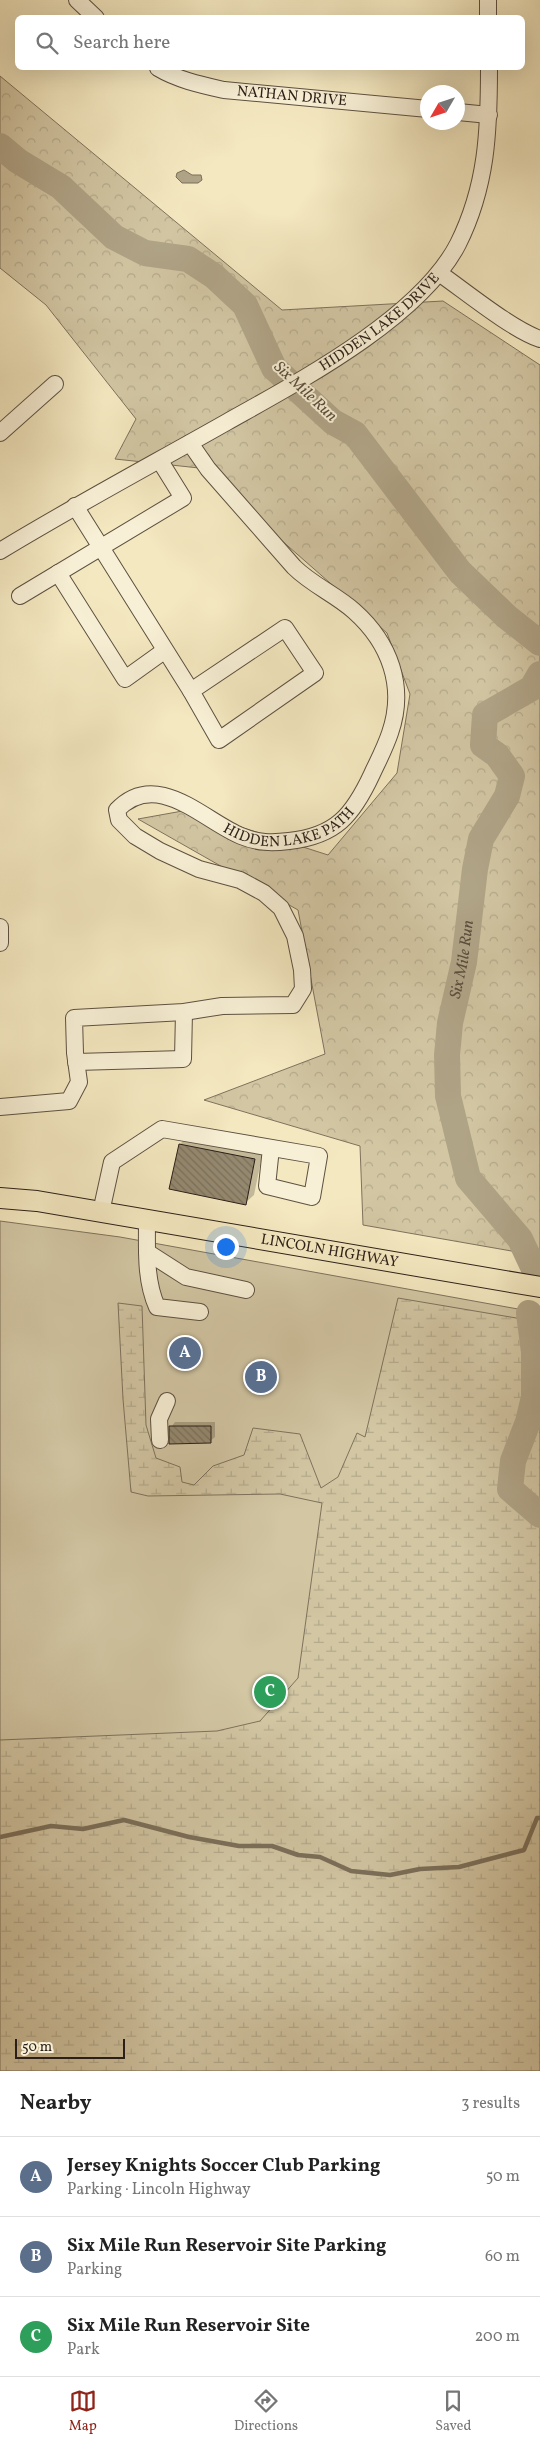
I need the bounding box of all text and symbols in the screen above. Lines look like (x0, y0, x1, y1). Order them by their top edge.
search box (15, 15, 525, 70)
icon: search (33, 29, 61, 57)
text: Search here (73, 30, 170, 56)
street label: NATHAN DRIVE (236, 81, 348, 112)
north arrow (420, 85, 465, 130)
street label: HIDDEN LAKE DRIVE (315, 268, 445, 377)
water label: Six Mile Run (268, 357, 342, 427)
street label: HIDDEN LAKE PATH (219, 803, 360, 853)
water label: Six Mile Run (445, 919, 480, 1001)
street label: LINCOLN HIGHWAY (259, 1229, 401, 1273)
your location (213, 1234, 239, 1260)
pin: A (169, 1334, 201, 1372)
pin: B (245, 1358, 277, 1396)
pin: C (254, 1673, 286, 1711)
scale bar (15, 2036, 125, 2059)
text: 50 m (22, 2038, 52, 2057)
text: Nearby (20, 2089, 91, 2118)
text: 3 results (461, 2093, 520, 2115)
text: Jersey Knights Soccer Club Parking (67, 2153, 380, 2179)
text: A (30, 2166, 42, 2188)
text: 50 m (486, 2166, 520, 2188)
text: Parking · Lincoln Highway (67, 2179, 251, 2201)
text: Six Mile Run Reservoir Site Parking (67, 2233, 387, 2259)
text: B (31, 2246, 41, 2268)
text: 60 m (485, 2246, 520, 2268)
text: Parking (67, 2259, 122, 2281)
text: Six Mile Run Reservoir Site (67, 2313, 310, 2339)
text: C (31, 2326, 41, 2348)
text: 200 m (475, 2326, 520, 2348)
text: Park (67, 2339, 100, 2361)
tab: Map (69, 2387, 97, 2436)
tab: Directions (234, 2387, 298, 2436)
tab: Saved (435, 2387, 471, 2436)

